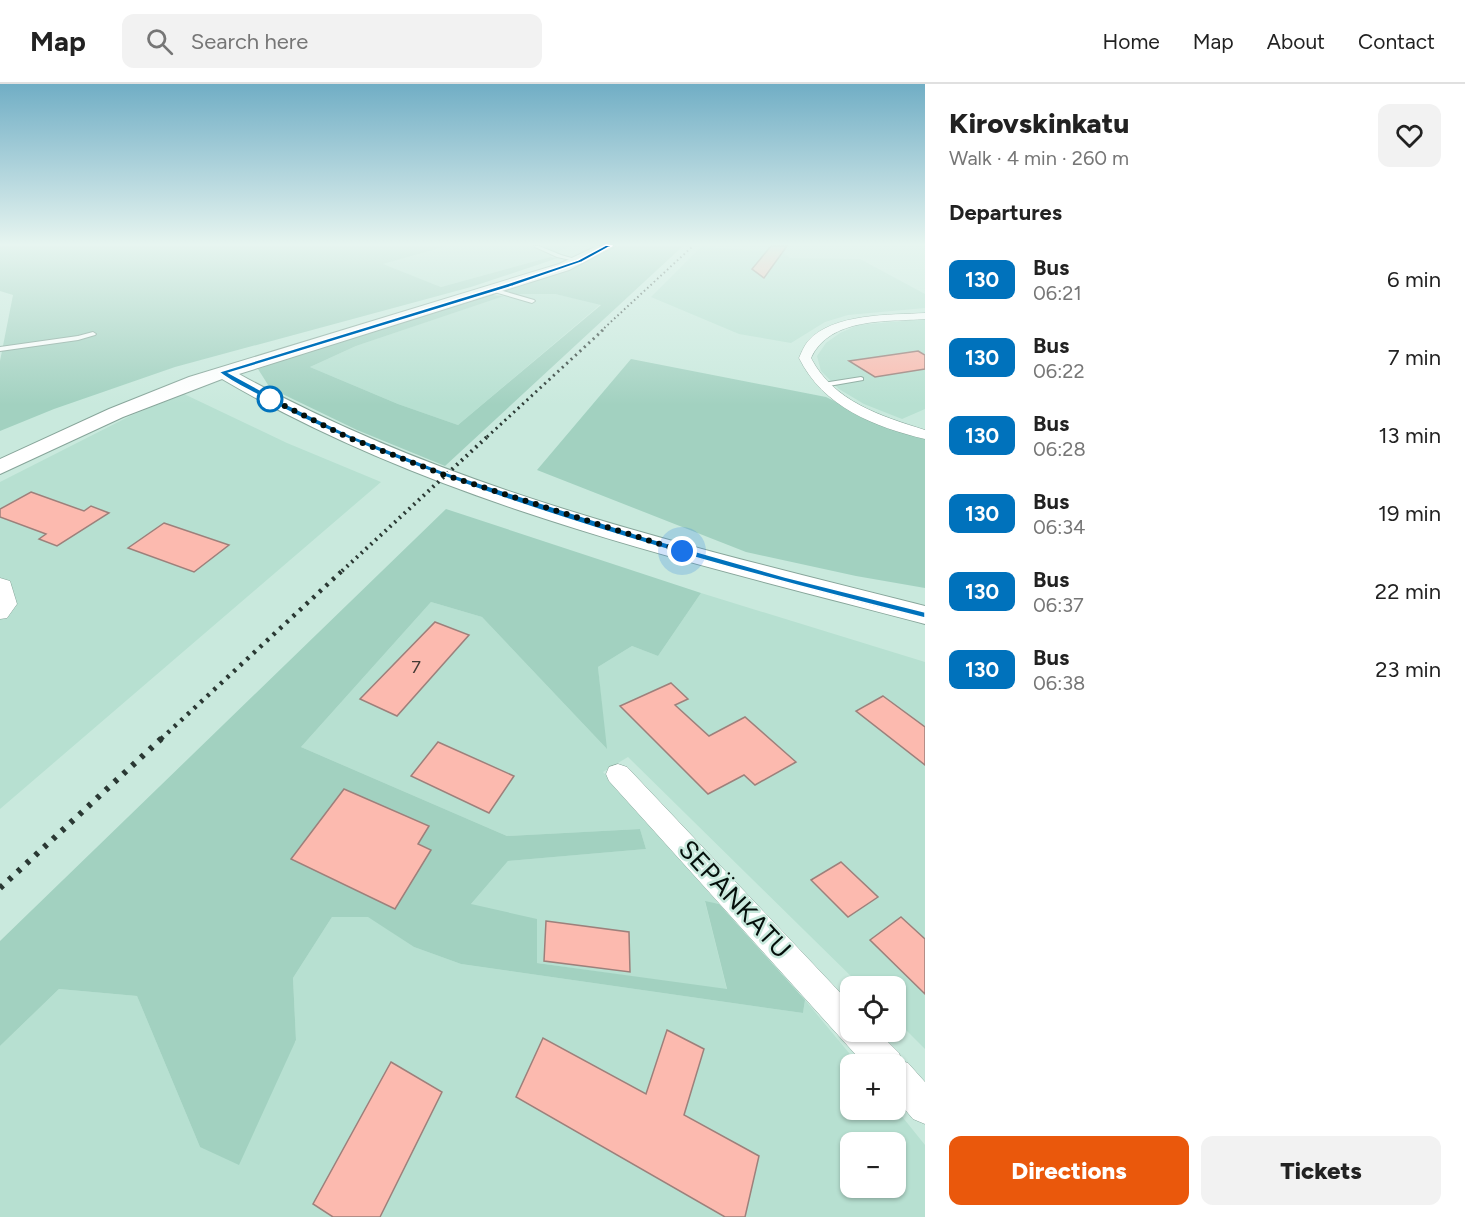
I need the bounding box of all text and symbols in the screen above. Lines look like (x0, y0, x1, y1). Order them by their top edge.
search box (122, 14, 542, 68)
text: Map (30, 24, 86, 58)
icon: search (143, 25, 176, 58)
text: Search here (191, 28, 308, 55)
text: Home (1103, 29, 1160, 54)
text: Map (1193, 29, 1234, 54)
text: About (1267, 29, 1325, 54)
text: Contact (1358, 29, 1435, 54)
button: heart (1378, 104, 1441, 167)
text: Kirovskinkatu (949, 106, 1129, 140)
text: Walk · 4 min · 260 m (949, 146, 1129, 170)
text: Departures (949, 199, 1062, 226)
text: Bus (1033, 254, 1069, 281)
text: 6 min (1387, 266, 1441, 293)
text: 130 (965, 267, 999, 292)
text: 06:21 (1033, 281, 1082, 305)
text: Bus (1033, 332, 1069, 359)
text: 7 min (1388, 344, 1441, 371)
text: 130 (965, 345, 999, 370)
text: 06:22 (1033, 359, 1085, 383)
unlabelled marker (257, 386, 283, 412)
text: Bus (1033, 410, 1069, 437)
text: 13 min (1378, 422, 1441, 449)
text: 130 (965, 423, 999, 448)
text: 06:28 (1033, 437, 1086, 461)
text: Bus (1033, 488, 1069, 515)
text: 19 min (1378, 500, 1441, 527)
text: 130 (965, 501, 999, 526)
text: 06:34 (1033, 515, 1086, 539)
your location (667, 536, 697, 566)
text: Bus (1033, 566, 1069, 593)
text: 22 min (1375, 578, 1441, 605)
text: 130 (965, 579, 999, 604)
text: 06:37 (1033, 593, 1084, 617)
text: Bus (1033, 644, 1069, 671)
house number: 7 (411, 656, 421, 678)
text: 23 min (1375, 656, 1441, 683)
text: 130 (965, 657, 999, 682)
text: 06:38 (1033, 671, 1085, 695)
street label: SEPÄNKATU (672, 833, 798, 965)
map controls (840, 976, 906, 1198)
button: locate (840, 976, 906, 1042)
button: + (840, 1054, 906, 1120)
button: − (840, 1132, 906, 1198)
button: Directions (949, 1136, 1189, 1205)
button: Tickets (1201, 1136, 1441, 1205)

